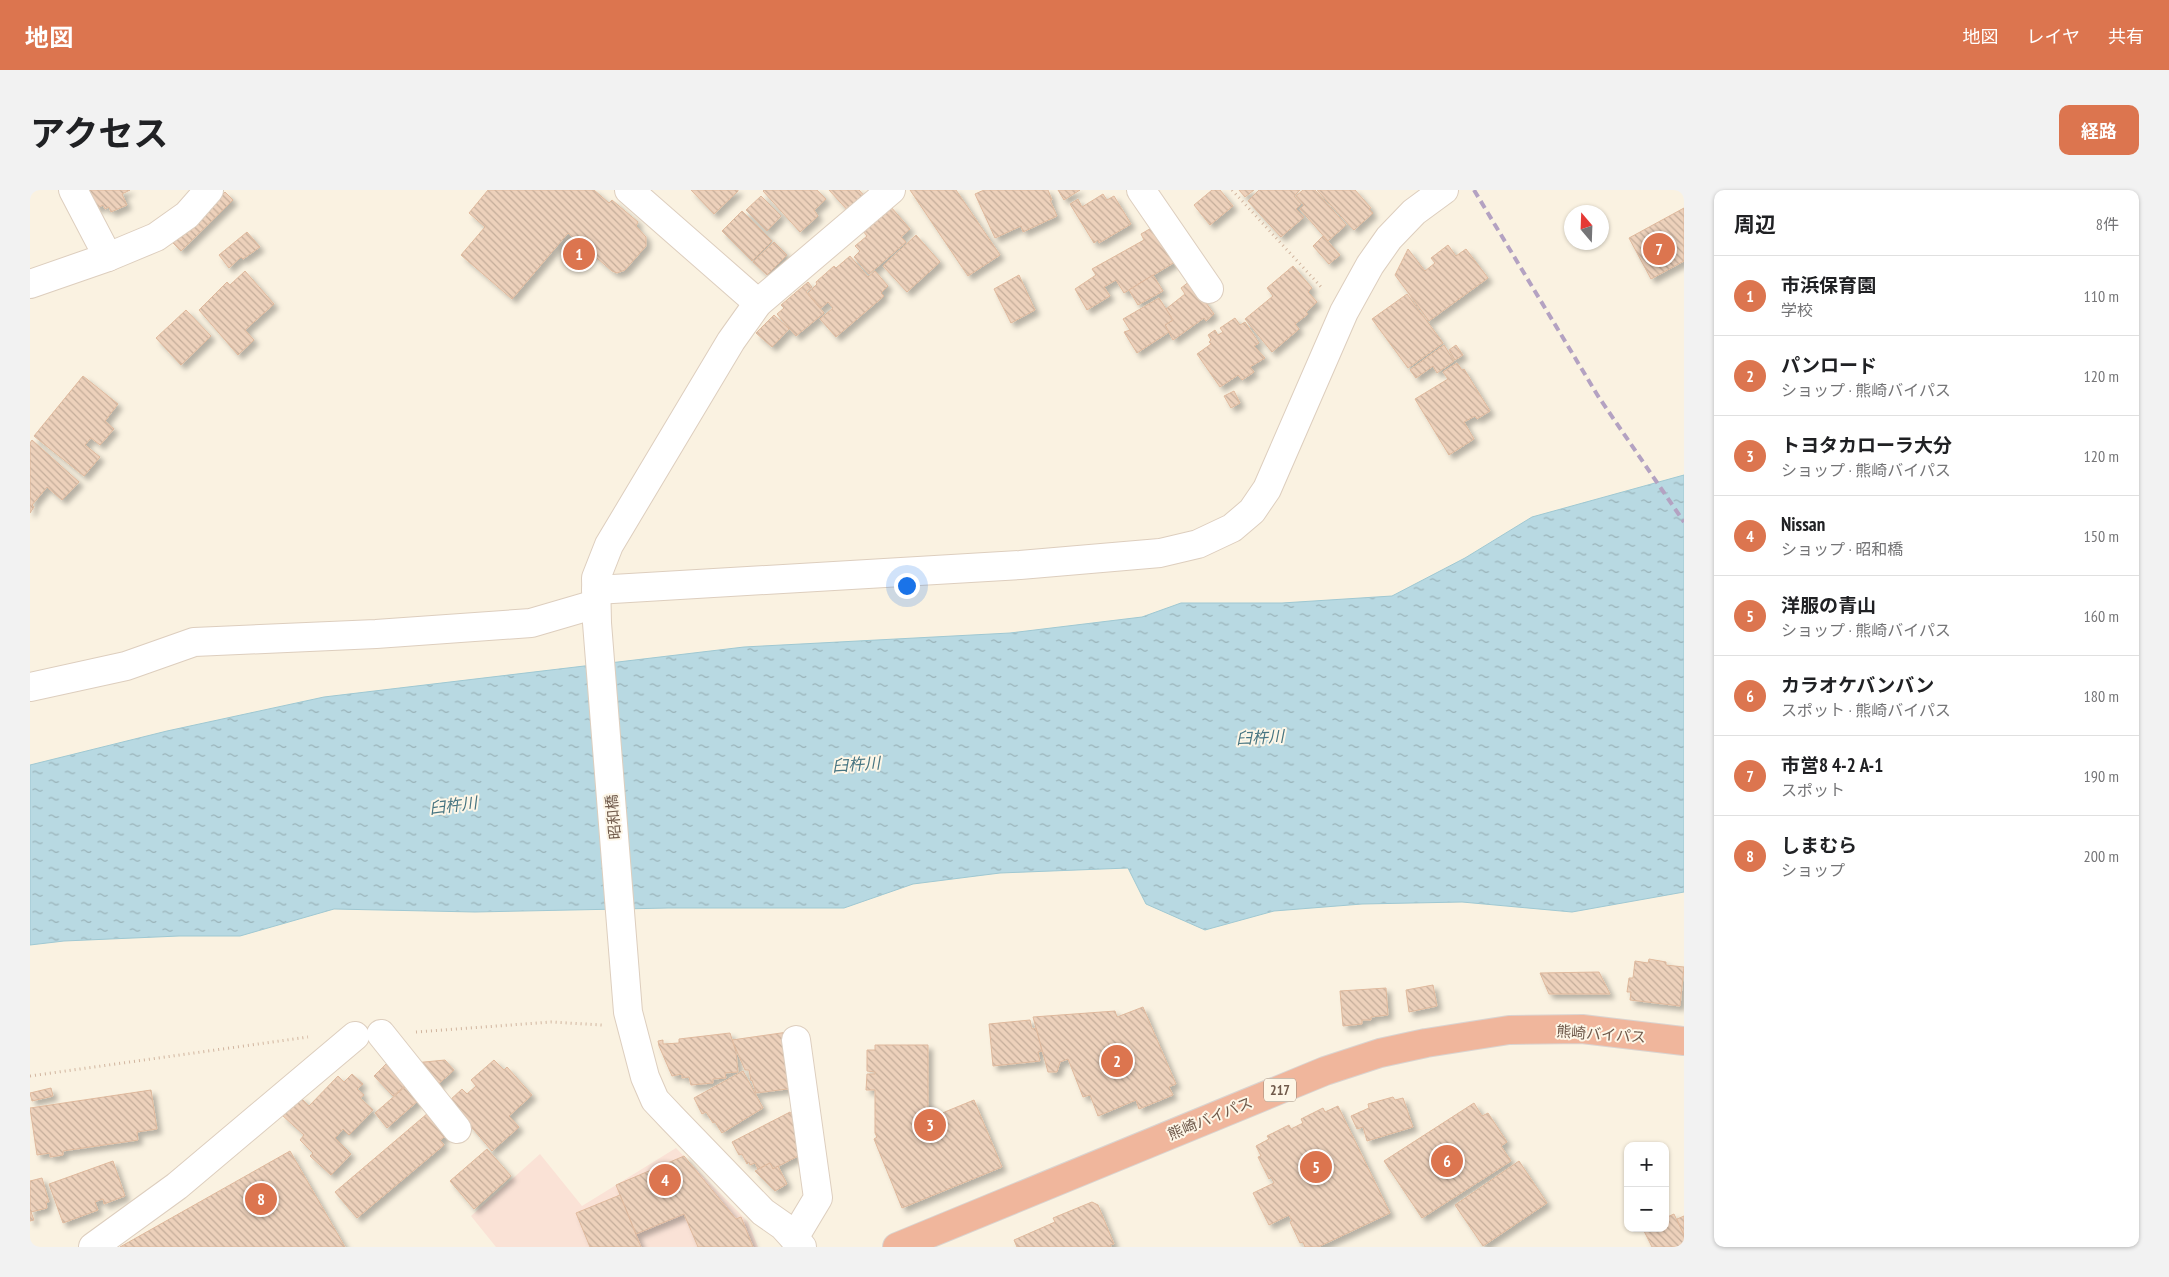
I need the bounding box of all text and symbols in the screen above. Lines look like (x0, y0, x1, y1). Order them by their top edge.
text: 地図 (25, 22, 73, 53)
text: 地図 (1963, 25, 1999, 48)
text: レイヤ (2027, 25, 2080, 48)
text: 共有 (2108, 25, 2144, 48)
button: 経路 (2059, 105, 2139, 155)
text: アクセス (30, 110, 168, 156)
north arrow (1564, 205, 1609, 250)
text: 周辺 (1734, 211, 1776, 238)
text: 8件 (2096, 214, 2119, 234)
pin: 7 (1643, 230, 1675, 268)
pin: 1 (563, 235, 595, 273)
text: 市浜保育園 (1781, 273, 1876, 297)
text: 1 (1746, 286, 1754, 306)
text: 110 m (2084, 286, 2119, 306)
text: 学校 (1781, 300, 1813, 320)
text: パンロード (1781, 353, 1877, 377)
text: 2 (1746, 366, 1754, 386)
text: 120 m (2084, 366, 2119, 386)
text: ショップ · 熊崎バイパス (1781, 380, 1951, 400)
text: トヨタカローラ大分 (1781, 433, 1952, 457)
text: 3 (1746, 446, 1754, 466)
text: 120 m (2084, 446, 2119, 466)
text: ショップ · 熊崎バイパス (1781, 460, 1951, 480)
text: Nissan (1781, 512, 1825, 536)
text: 4 (1746, 526, 1754, 546)
text: 150 m (2084, 526, 2119, 546)
text: ショップ · 昭和橋 (1781, 539, 1903, 559)
your location (894, 573, 920, 599)
text: 洋服の青山 (1781, 593, 1876, 617)
text: 5 (1746, 606, 1754, 626)
text: 160 m (2084, 606, 2119, 626)
text: ショップ · 熊崎バイパス (1781, 620, 1951, 640)
text: カラオケバンバン (1781, 673, 1934, 697)
text: 6 (1746, 686, 1754, 706)
text: 180 m (2084, 686, 2119, 706)
text: スポット · 熊崎バイパス (1781, 700, 1951, 720)
water label: 臼杵川 (1236, 726, 1286, 748)
water label: 臼杵川 (831, 752, 883, 776)
text: 市営8 4-2 A-1 (1781, 753, 1883, 777)
text: 7 (1746, 766, 1754, 786)
text: 190 m (2084, 766, 2119, 786)
text: スポット (1781, 780, 1845, 800)
water label: 臼杵川 (428, 792, 480, 818)
street label: 昭和橋 (602, 794, 624, 840)
text: しまむら (1781, 833, 1857, 857)
text: 8 (1746, 846, 1754, 866)
text: 200 m (2084, 846, 2119, 866)
text: ショップ (1781, 860, 1845, 880)
street label: 熊崎バイパス (1556, 1021, 1646, 1047)
pin: 2 (1101, 1042, 1133, 1080)
road number: 217 (1264, 1078, 1296, 1102)
street label: 熊崎バイパス (1165, 1092, 1255, 1144)
pin: 3 (914, 1106, 946, 1144)
pin: 6 (1431, 1142, 1463, 1180)
map controls (1624, 1142, 1669, 1232)
button: + (1624, 1142, 1669, 1187)
pin: 5 (1300, 1148, 1332, 1186)
pin: 4 (649, 1161, 681, 1199)
pin: 8 (245, 1180, 277, 1218)
button: − (1624, 1187, 1669, 1232)

